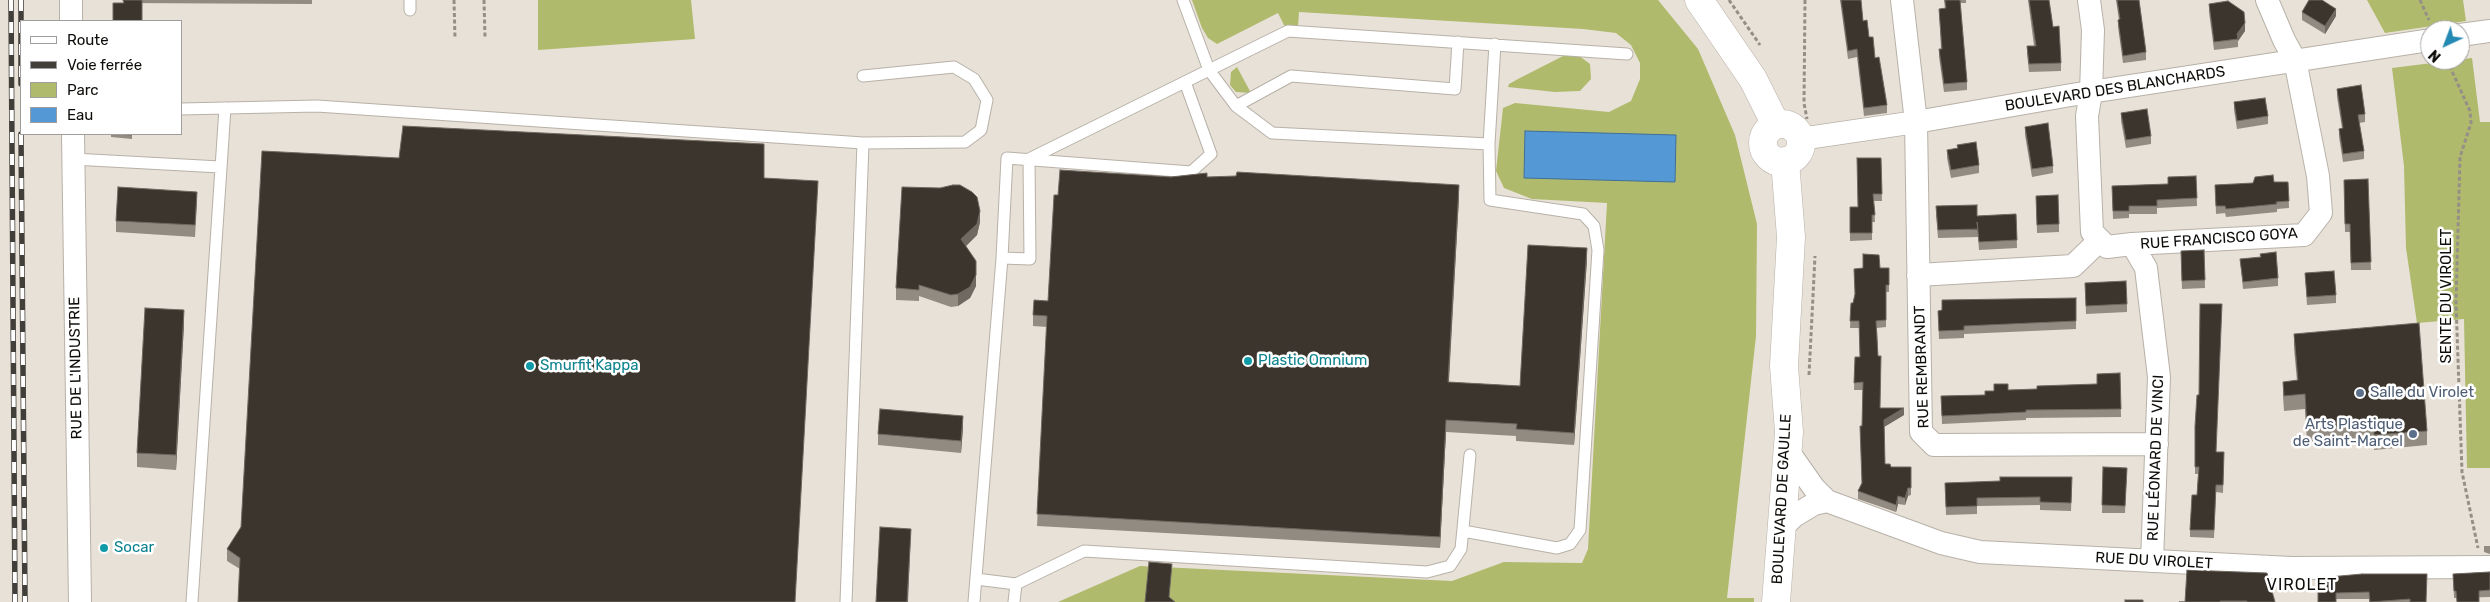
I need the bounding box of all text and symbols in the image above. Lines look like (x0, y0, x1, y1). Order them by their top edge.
legend (20, 20, 182, 135)
north arrow (2420, 20, 2470, 70)
text: Route (67, 31, 109, 49)
text: N (2426, 46, 2445, 65)
text: Voie ferrée (67, 56, 142, 74)
street label: BOULEVARD DES BLANCHARDS (2004, 63, 2226, 115)
text: Parc (67, 81, 99, 99)
text: Eau (67, 106, 93, 124)
street label: RUE FRANCISCO GOYA (2140, 225, 2298, 253)
street label: SENTE DU VIROLET (2438, 229, 2456, 363)
street label: RUE DE L'INDUSTRIE (66, 297, 86, 439)
street label: RUE REMBRANDT (1911, 305, 1933, 429)
place label: Plastic Omnium (1258, 352, 1367, 370)
marker: Plastic Omnium (1242, 355, 1254, 367)
place label: Smurfit Kappa (540, 357, 639, 375)
marker: Smurfit Kappa (524, 360, 536, 372)
street label: RUE LÉONARD DE VINCI (2144, 374, 2168, 542)
place label: Salle du Virolet (2370, 384, 2474, 402)
marker: Salle du Virolet (2354, 387, 2366, 399)
street label: BOULEVARD DE GAULLE (1769, 413, 1795, 585)
place label: Arts Plastique de Saint-Marcel (2293, 416, 2403, 451)
marker: Arts Plastique de Saint-Marcel (2407, 428, 2419, 440)
place label: Socar (114, 539, 154, 557)
marker: Socar (98, 542, 110, 554)
street label: RUE DU VIROLET (2095, 549, 2213, 573)
district label: VIROLET (2266, 575, 2338, 595)

